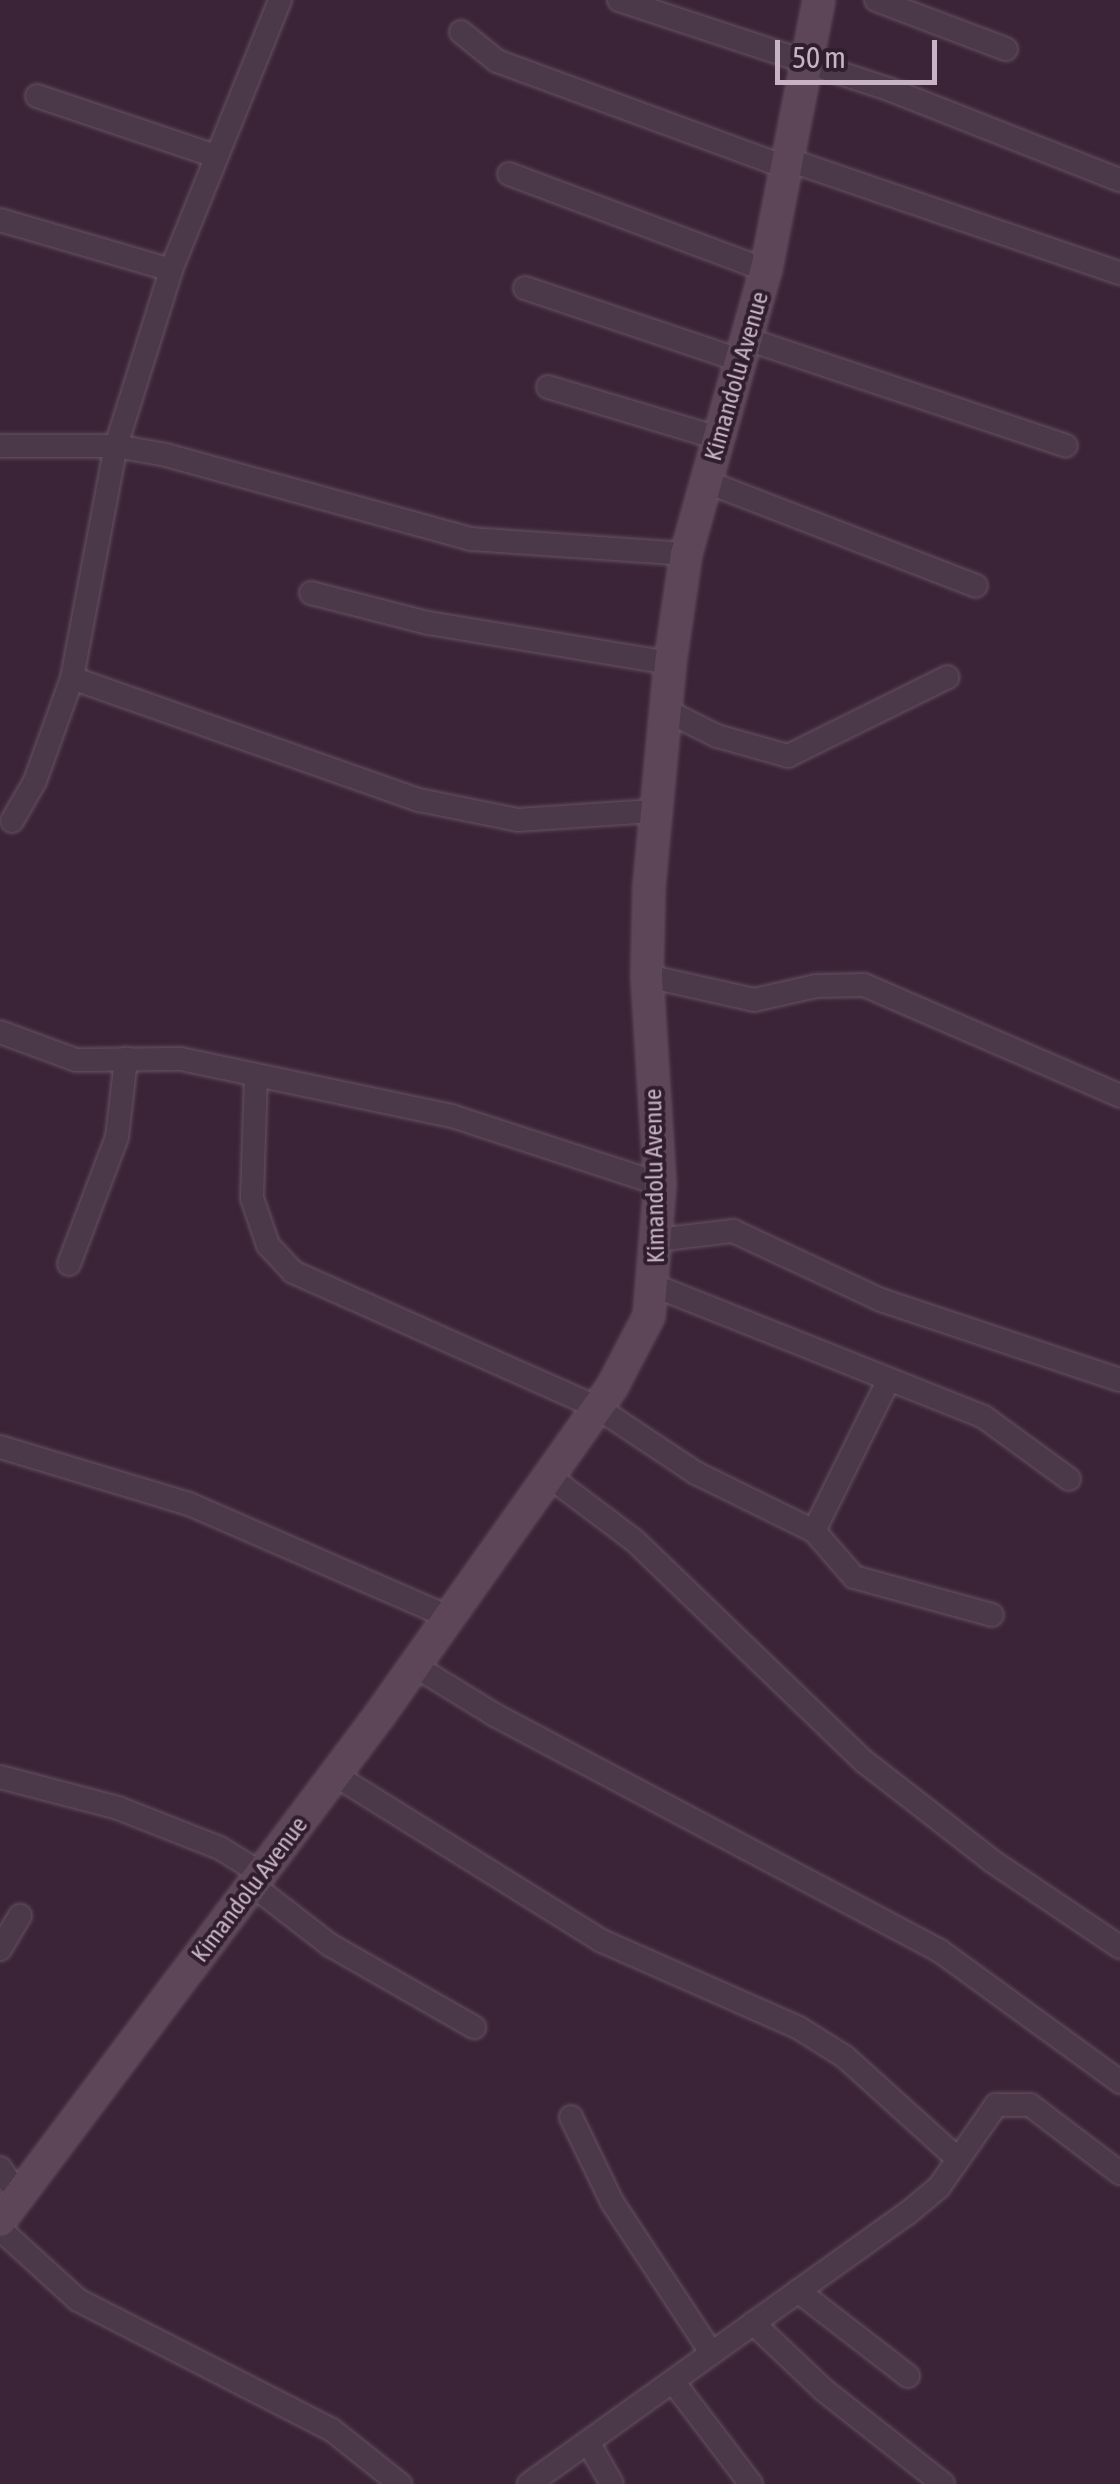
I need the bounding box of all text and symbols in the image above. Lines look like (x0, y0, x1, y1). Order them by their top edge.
scale bar (780, 20, 942, 82)
text: 50 m (792, 40, 846, 74)
street label: Kimandolu Avenue (698, 288, 774, 464)
street label: Kimandolu Avenue (637, 1088, 671, 1264)
street label: Kimandolu Avenue (184, 1810, 314, 1968)

